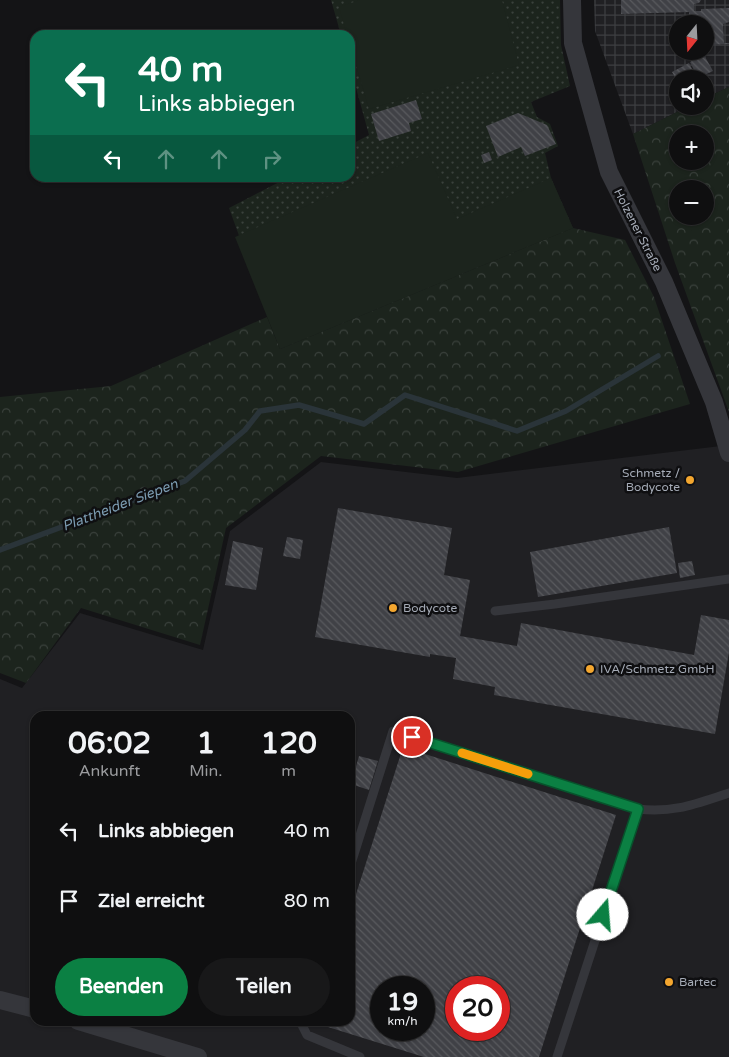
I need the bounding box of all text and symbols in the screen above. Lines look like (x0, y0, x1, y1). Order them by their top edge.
north arrow (669, 15, 714, 60)
map controls (669, 15, 714, 225)
text: 40 m (138, 49, 223, 91)
icon: left (55, 50, 120, 115)
button: sound (669, 70, 714, 115)
text: Links abbiegen (138, 91, 296, 117)
button: + (669, 125, 714, 170)
icon: left (99, 145, 127, 173)
icon: ahead (152, 145, 180, 173)
icon: ahead (205, 145, 233, 173)
icon: right (258, 145, 286, 173)
button: − (669, 180, 714, 225)
street label: Holzener Straße (611, 186, 665, 274)
place label: Schmetz / Bodycote (622, 466, 680, 494)
marker: Schmetz / Bodycote (684, 474, 696, 486)
water label: Plattheider Siepen (60, 475, 180, 535)
place label: Bodycote (403, 601, 458, 615)
marker: Bodycote (387, 602, 399, 614)
place label: IVA/Schmetz GmbH (600, 662, 715, 676)
marker: IVA/Schmetz GmbH (584, 663, 596, 675)
pin (391, 716, 433, 758)
icon: arrive (398, 723, 426, 751)
text: 06:02 (68, 725, 151, 762)
text: 1 (196, 725, 215, 762)
text: 120 (260, 725, 317, 762)
text: Ankunft (79, 761, 140, 781)
text: Min. (189, 761, 222, 781)
text: m (281, 761, 296, 781)
icon: left (55, 817, 83, 845)
text: Links abbiegen (98, 820, 234, 842)
text: 40 m (284, 820, 330, 842)
icon: arrive (55, 887, 83, 915)
position arrow (576, 888, 628, 940)
text: Ziel erreicht (98, 890, 205, 912)
text: 80 m (284, 890, 330, 912)
button: Beenden (55, 958, 188, 1016)
button: Teilen (198, 958, 330, 1016)
place label: Bartec (679, 975, 716, 989)
speed limit sign: 20 (445, 976, 510, 1041)
marker: Bartec (663, 976, 675, 988)
text: 19 (387, 987, 418, 1017)
text: km/h (387, 1014, 418, 1028)

